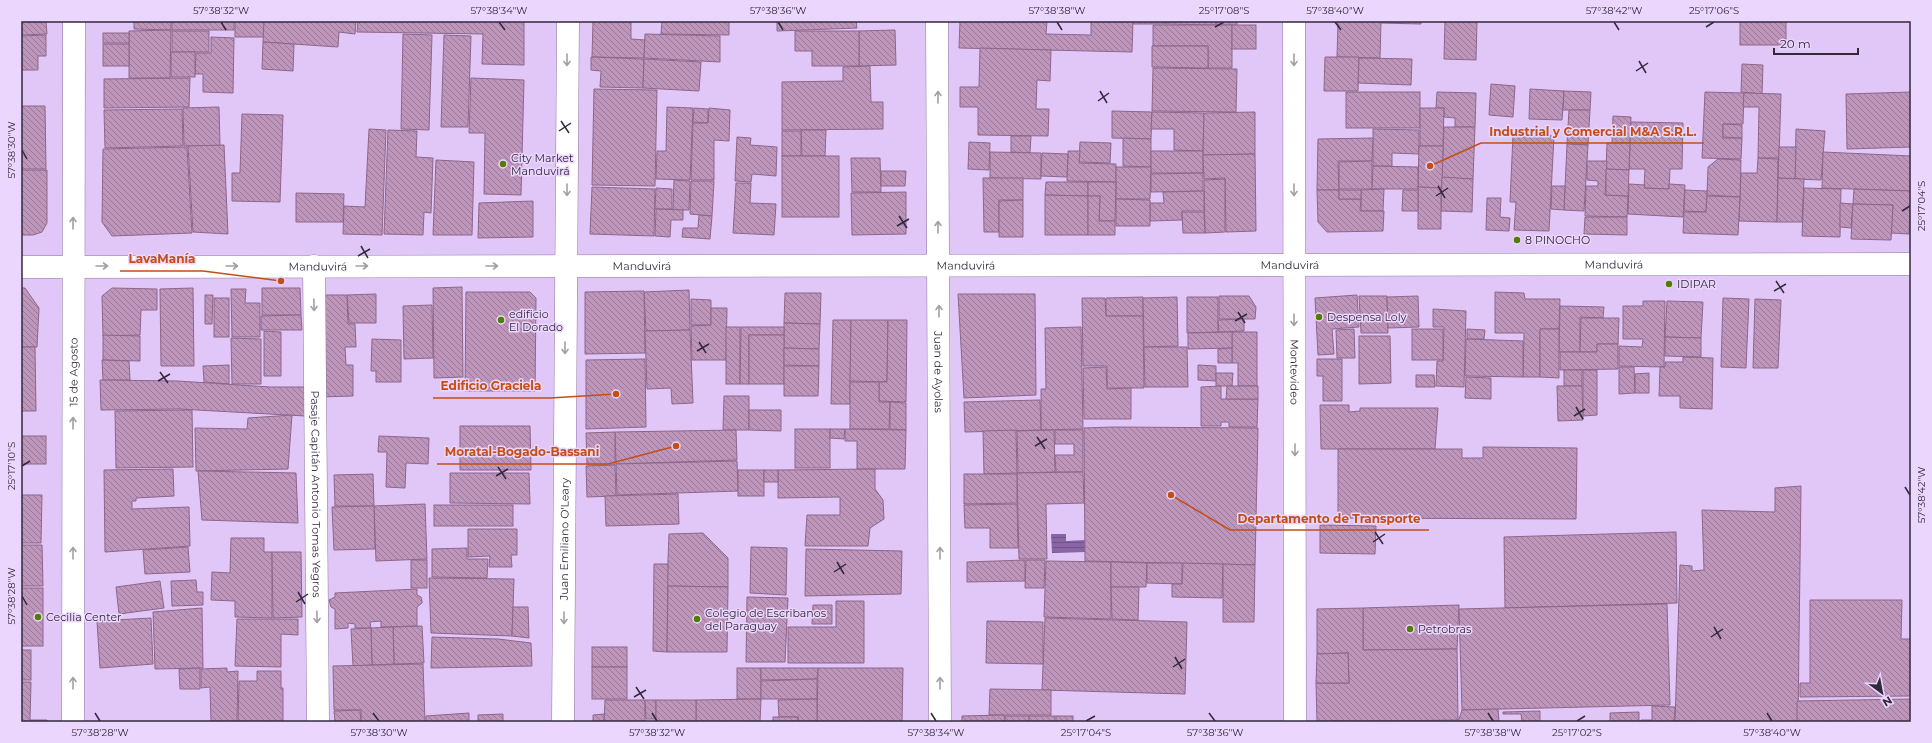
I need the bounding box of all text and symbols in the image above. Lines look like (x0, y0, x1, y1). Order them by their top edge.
text: 57°38'32"W (193, 4, 249, 17)
text: 57°38'34"W (471, 4, 527, 17)
text: 57°38'36"W (750, 4, 806, 17)
text: 57°38'38"W (1029, 4, 1085, 17)
text: 25°17'08"S (1199, 4, 1249, 17)
text: 57°38'40"W (1306, 4, 1364, 17)
text: 57°38'42"W (1586, 4, 1642, 17)
text: 25°17'06"S (1689, 4, 1739, 17)
scale bar (1774, 30, 1858, 56)
text: 20 m (1780, 36, 1811, 51)
one-way arrow (564, 53, 571, 66)
one-way arrow (1290, 53, 1298, 66)
one-way arrow (934, 91, 942, 104)
callout: Industrial y Comercial M&A S.R.L. (1481, 119, 1704, 143)
text: 57°38'30"W (5, 121, 18, 179)
text: Industrial y Comercial M&A S.R.L. (1489, 124, 1697, 139)
place label: City Market Manduvirá (511, 151, 574, 178)
marker: City Market Manduvirá (498, 159, 508, 169)
text: 25°17'04"S (1915, 181, 1928, 231)
one-way arrow (563, 183, 571, 196)
one-way arrow (1290, 183, 1298, 196)
one-way arrow (69, 217, 77, 230)
one-way arrow (934, 221, 942, 234)
place label: 8 PINOCHO (1525, 233, 1590, 247)
marker: 8 PINOCHO (1512, 235, 1522, 245)
callout: LavaManía (120, 247, 203, 271)
text: LavaManía (128, 251, 196, 266)
street label: Manduvirá (1585, 257, 1643, 272)
street label: Manduvirá (937, 258, 995, 273)
street label: Manduvirá (1261, 258, 1319, 272)
street label: Manduvirá (289, 259, 347, 274)
street label: Manduvirá (613, 259, 671, 273)
one-way arrow (225, 262, 238, 270)
one-way arrow (355, 262, 368, 270)
one-way arrow (485, 262, 498, 270)
one-way arrow (95, 263, 108, 270)
place label: IDIPAR (1677, 277, 1716, 291)
marker: IDIPAR (1664, 279, 1674, 289)
one-way arrow (310, 298, 318, 311)
one-way arrow (935, 305, 943, 318)
place label: edificio El Dorado (509, 307, 563, 334)
place label: Despensa Loly (1327, 310, 1407, 324)
marker: Despensa Loly (1314, 312, 1324, 322)
one-way arrow (1290, 313, 1298, 326)
marker: edificio El Dorado (496, 315, 506, 325)
street label: Juan de Ayolas (931, 330, 946, 414)
street label: 15 de Agosto (66, 337, 81, 406)
street label: Montevideo (1287, 339, 1302, 405)
one-way arrow (562, 341, 569, 354)
callout: Edificio Graciela (433, 374, 550, 398)
text: Edificio Graciela (441, 378, 541, 393)
street label: Pasaje Capitán Antonio Tomas Yegros (308, 390, 324, 598)
one-way arrow (69, 417, 77, 430)
callout: Moratal-Bogado-Bassani (437, 440, 608, 464)
text: 25°17'10"S (5, 442, 18, 490)
one-way arrow (1291, 443, 1299, 456)
text: Moratal-Bogado-Bassani (445, 444, 599, 459)
text: 57°38'42"W (1915, 467, 1928, 523)
street label: Juan Emiliano O'Leary (557, 478, 572, 601)
callout: Departamento de Transporte (1230, 506, 1429, 530)
text: Departamento de Transporte (1238, 511, 1421, 526)
one-way arrow (69, 547, 77, 560)
one-way arrow (936, 547, 944, 560)
text: 57°38'28"W (5, 567, 18, 625)
place label: Colegio de Escribanos del Paraguay (705, 606, 827, 633)
place label: Cecilia Center (46, 610, 122, 624)
one-way arrow (313, 610, 321, 623)
one-way arrow (560, 611, 568, 624)
marker: Cecilia Center (33, 612, 43, 622)
marker: Colegio de Escribanos del Paraguay (692, 614, 702, 624)
place label: Petrobras (1418, 622, 1472, 636)
marker: Petrobras (1405, 624, 1415, 634)
north arrow (1862, 673, 1902, 713)
one-way arrow (69, 677, 77, 690)
one-way arrow (936, 677, 944, 690)
text: N (1880, 693, 1895, 710)
text: 57°38'28"W (71, 726, 129, 739)
text: 57°38'30"W (350, 726, 408, 739)
text: 57°38'32"W (629, 726, 685, 739)
text: 57°38'34"W (908, 726, 964, 739)
text: 25°17'04"S (1061, 726, 1111, 739)
text: 57°38'36"W (1187, 726, 1243, 739)
text: 57°38'38"W (1465, 726, 1521, 739)
text: 25°17'02"S (1552, 726, 1602, 739)
text: 57°38'40"W (1743, 726, 1801, 739)

